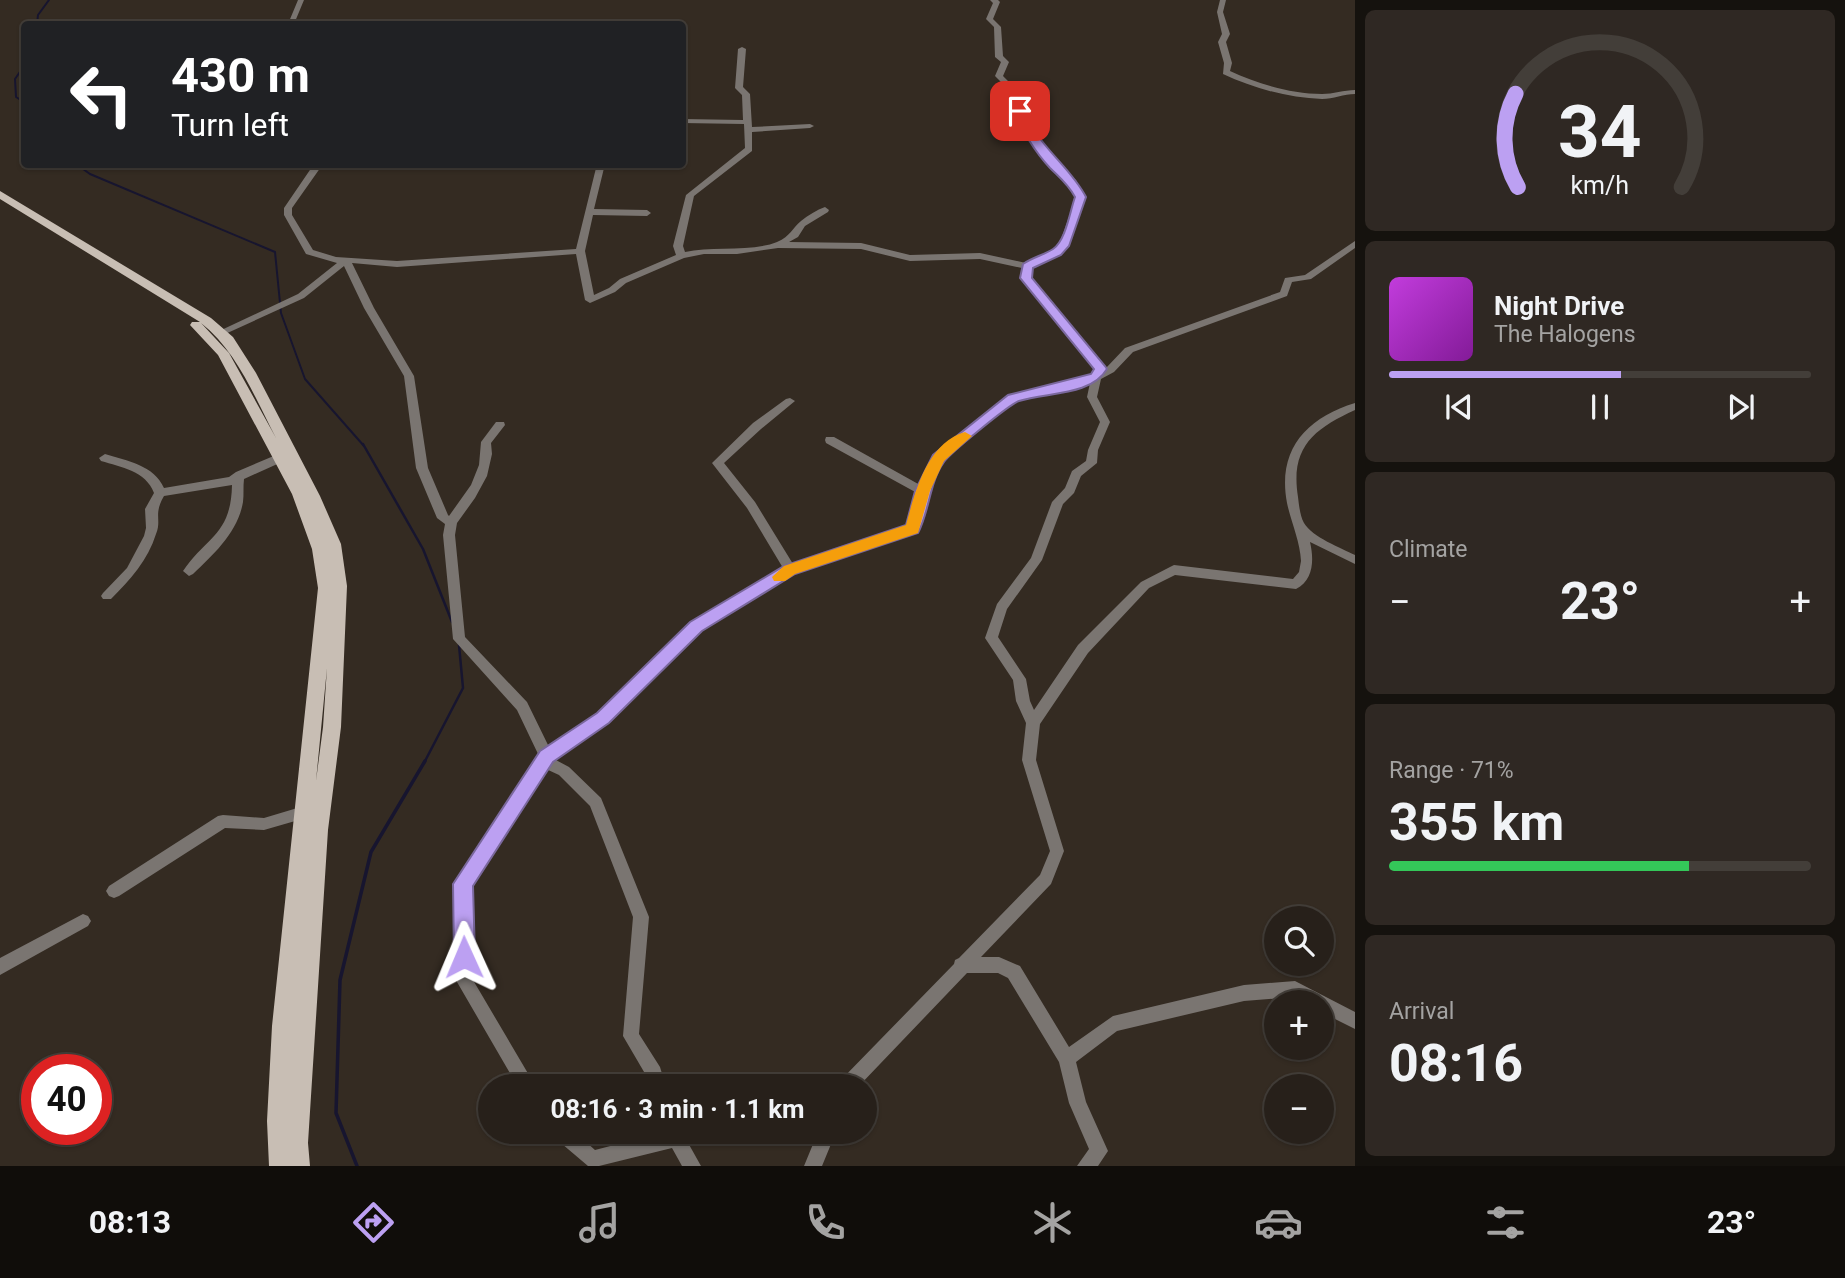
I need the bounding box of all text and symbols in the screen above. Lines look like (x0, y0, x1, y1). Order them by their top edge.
text: 430 m (171, 47, 310, 104)
icon: left (56, 49, 147, 140)
pin (990, 81, 1050, 141)
text: 34 (1558, 89, 1642, 175)
icon: arrive (1001, 92, 1039, 130)
text: Turn left (171, 106, 289, 144)
text: km/h (1571, 170, 1629, 199)
text: Night Drive (1494, 291, 1624, 321)
text: The Halogens (1494, 321, 1636, 348)
icon: previous (1440, 388, 1478, 426)
icon: pause (1581, 388, 1619, 426)
icon: next (1722, 388, 1760, 426)
text: Climate (1389, 536, 1468, 563)
text: 23° (1560, 571, 1640, 632)
text: − (1389, 580, 1411, 624)
text: + (1789, 580, 1811, 624)
text: Range · 71% (1389, 757, 1514, 784)
text: 355 km (1389, 792, 1564, 853)
map controls (1264, 906, 1334, 1144)
button: search (1264, 906, 1334, 976)
position arrow (427, 920, 501, 994)
button: + (1264, 990, 1334, 1060)
text: Arrival (1389, 998, 1454, 1025)
text: 08:16 (1389, 1033, 1523, 1094)
speed limit sign: 40 (21, 1054, 112, 1145)
button: − (1264, 1074, 1334, 1144)
text: 08:16 · 3 min · 1.1 km (550, 1094, 805, 1124)
icon: directions (349, 1198, 398, 1247)
icon: music (575, 1198, 624, 1247)
icon: phone (801, 1198, 850, 1247)
icon: climate (1028, 1198, 1077, 1247)
icon: car (1254, 1198, 1303, 1247)
icon: filters (1481, 1198, 1530, 1247)
text: 08:13 (89, 1203, 171, 1241)
text: 23° (1707, 1203, 1756, 1241)

